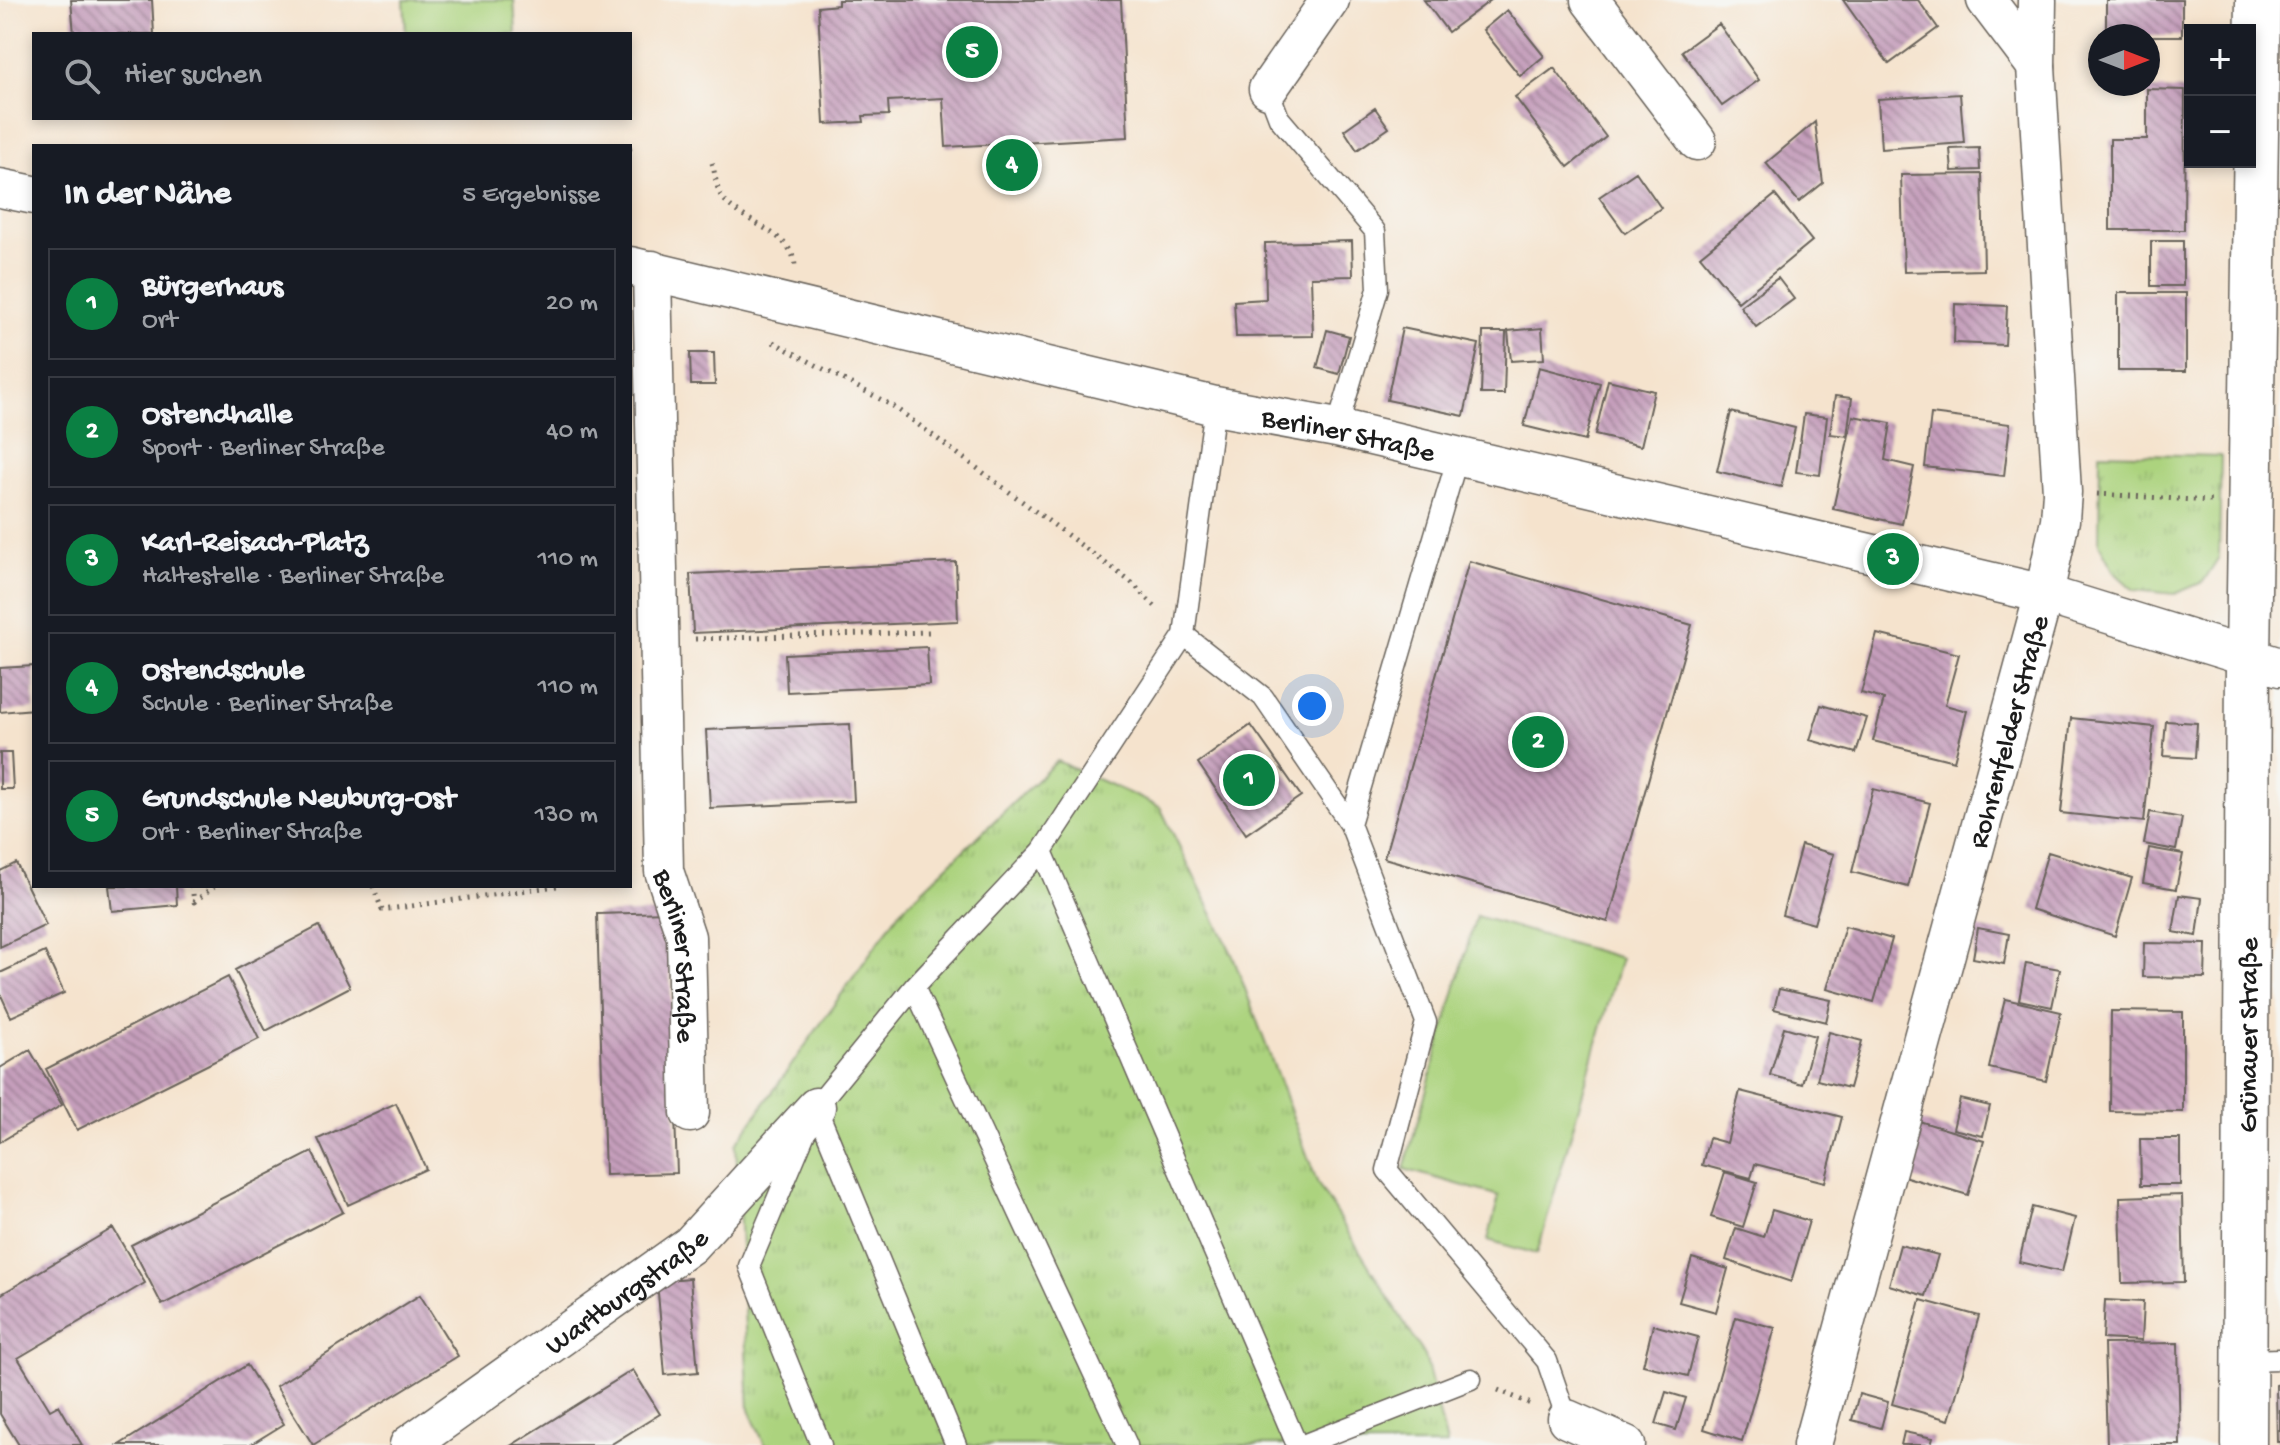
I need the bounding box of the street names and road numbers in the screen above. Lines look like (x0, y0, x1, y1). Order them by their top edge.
street label: Berliner Straße (1258, 403, 1438, 472)
street label: Rohrenfelder Straße (1964, 612, 2059, 852)
street label: Berliner Straße (643, 865, 700, 1044)
street label: Grünauer Straße (2234, 937, 2268, 1133)
street label: Wartburgstraße (540, 1223, 718, 1364)

